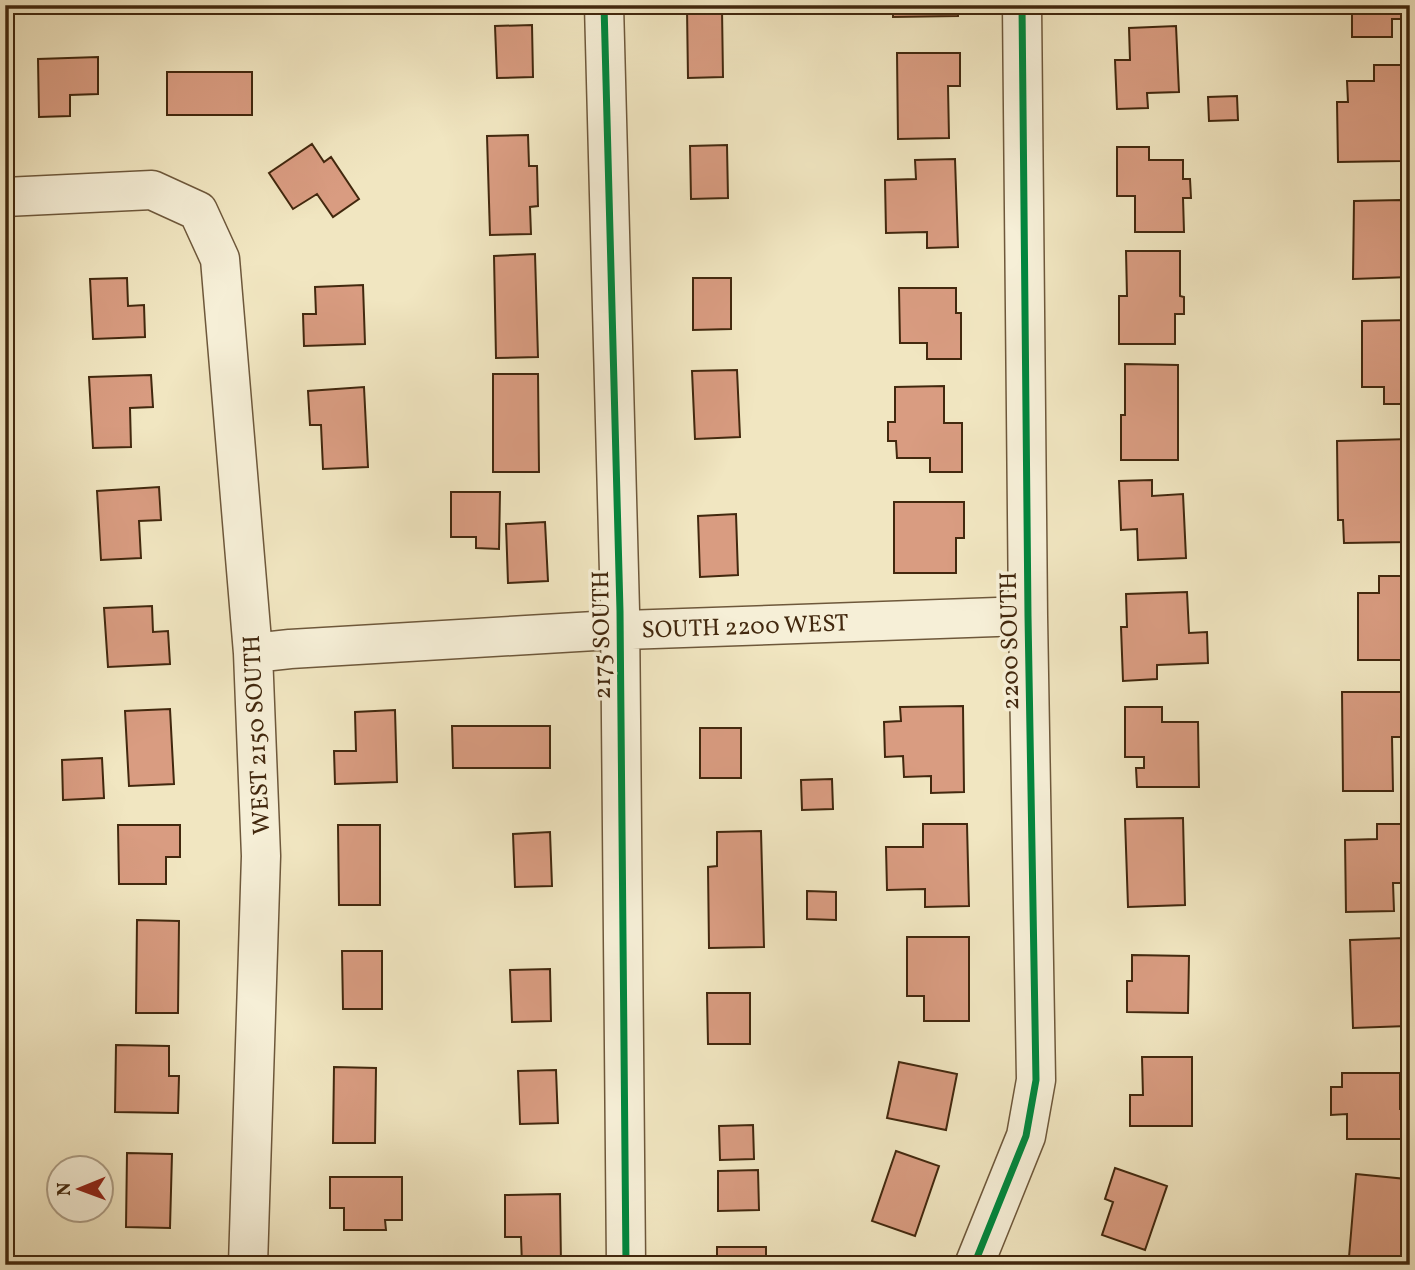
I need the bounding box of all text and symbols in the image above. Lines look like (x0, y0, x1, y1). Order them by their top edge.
street label: 2175 SOUTH (585, 570, 621, 700)
street label: 2200 SOUTH (993, 572, 1029, 710)
street label: SOUTH 2200 WEST (641, 607, 849, 649)
street label: WEST 2150 SOUTH (236, 634, 280, 836)
north arrow (46, 1154, 116, 1224)
text: N (52, 1182, 78, 1196)

